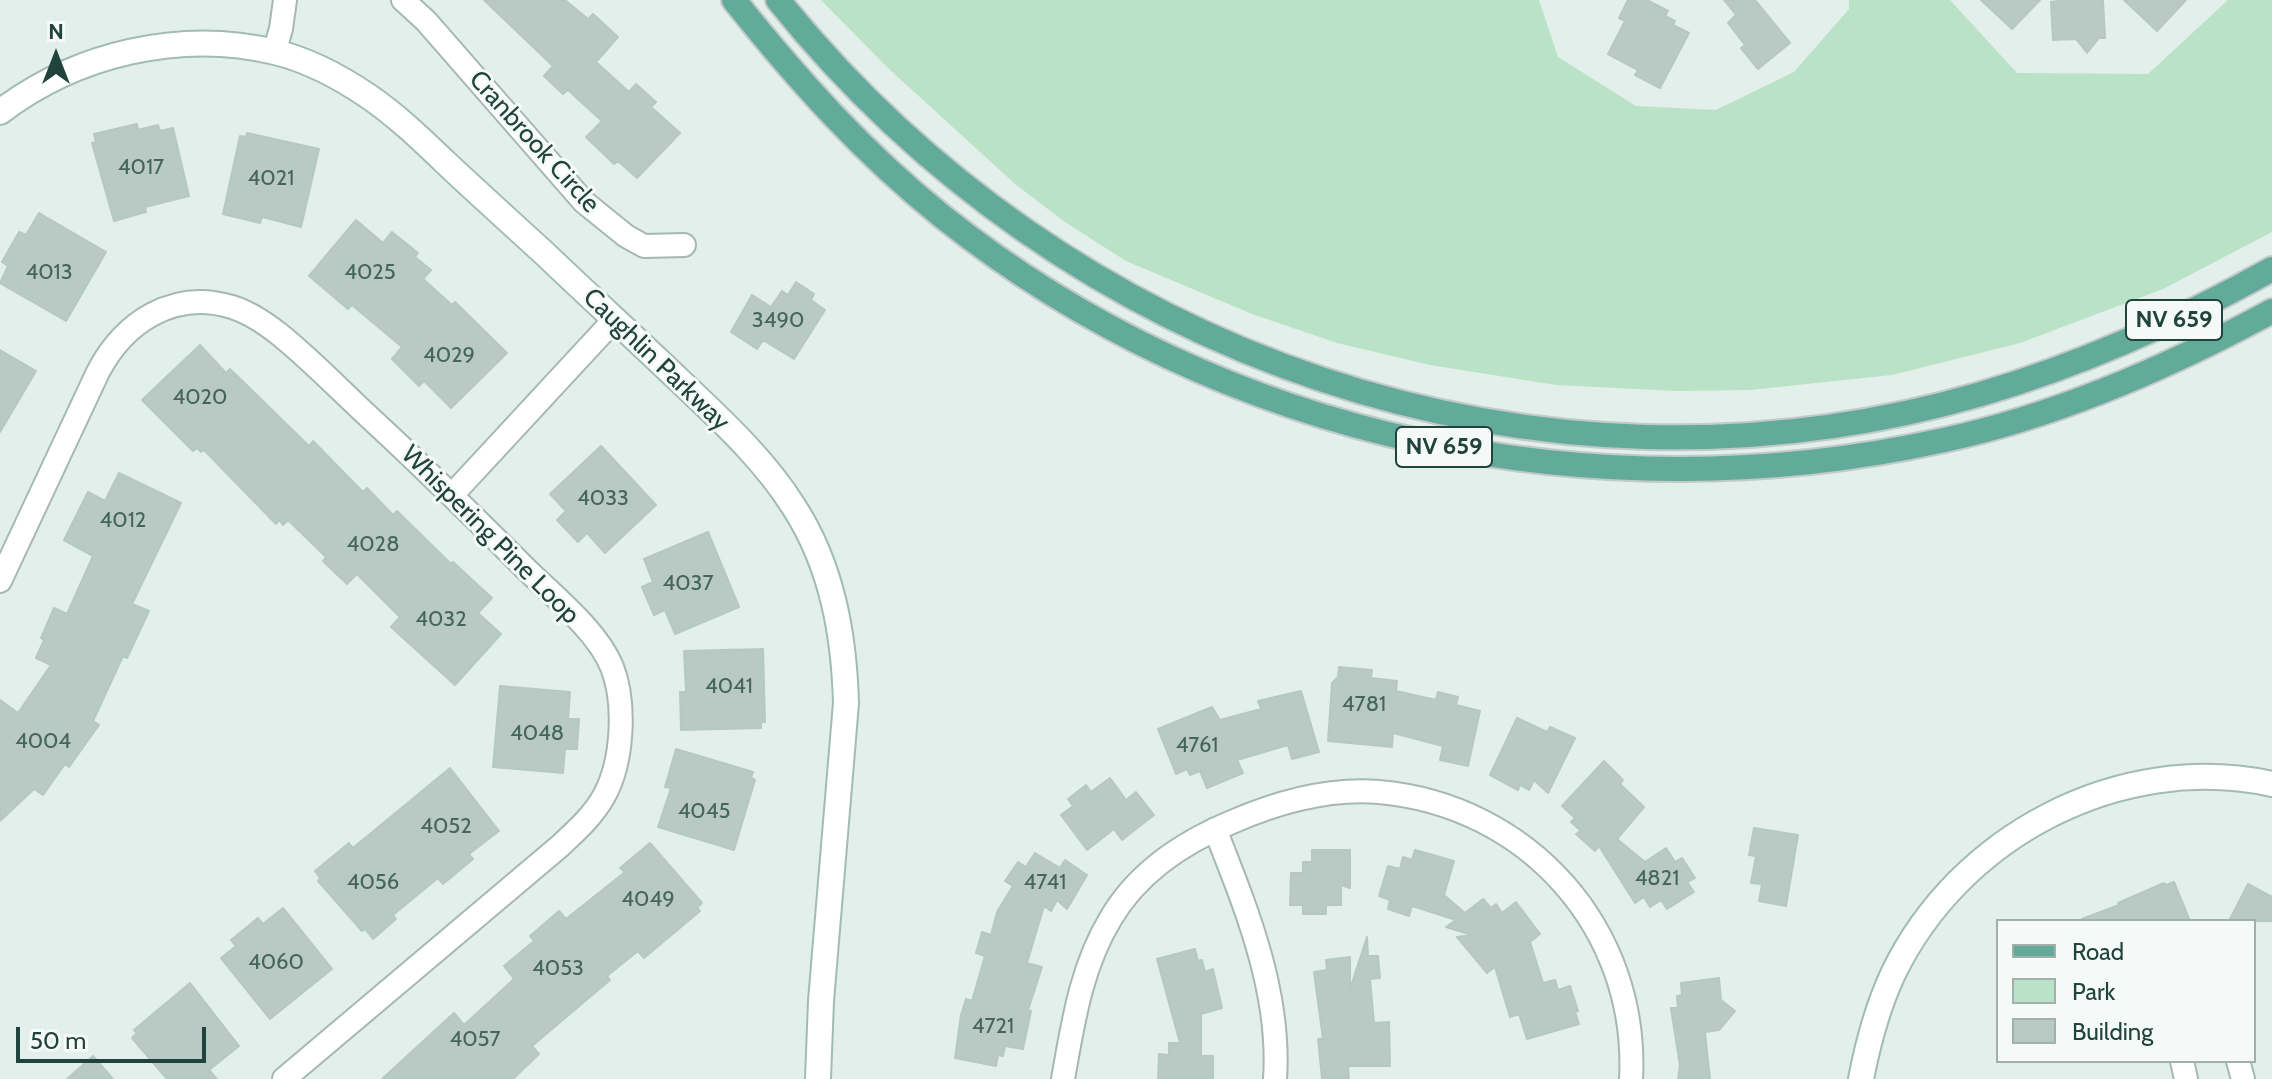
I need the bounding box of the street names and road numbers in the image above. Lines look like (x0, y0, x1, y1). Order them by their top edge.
street label: Cranbrook Circle (462, 64, 606, 220)
street label: Caughlin Parkway (576, 282, 736, 438)
road number: NV 659 (2126, 300, 2222, 340)
road number: NV 659 (1396, 427, 1492, 467)
street label: Whispering Pine Loop (394, 439, 586, 631)

